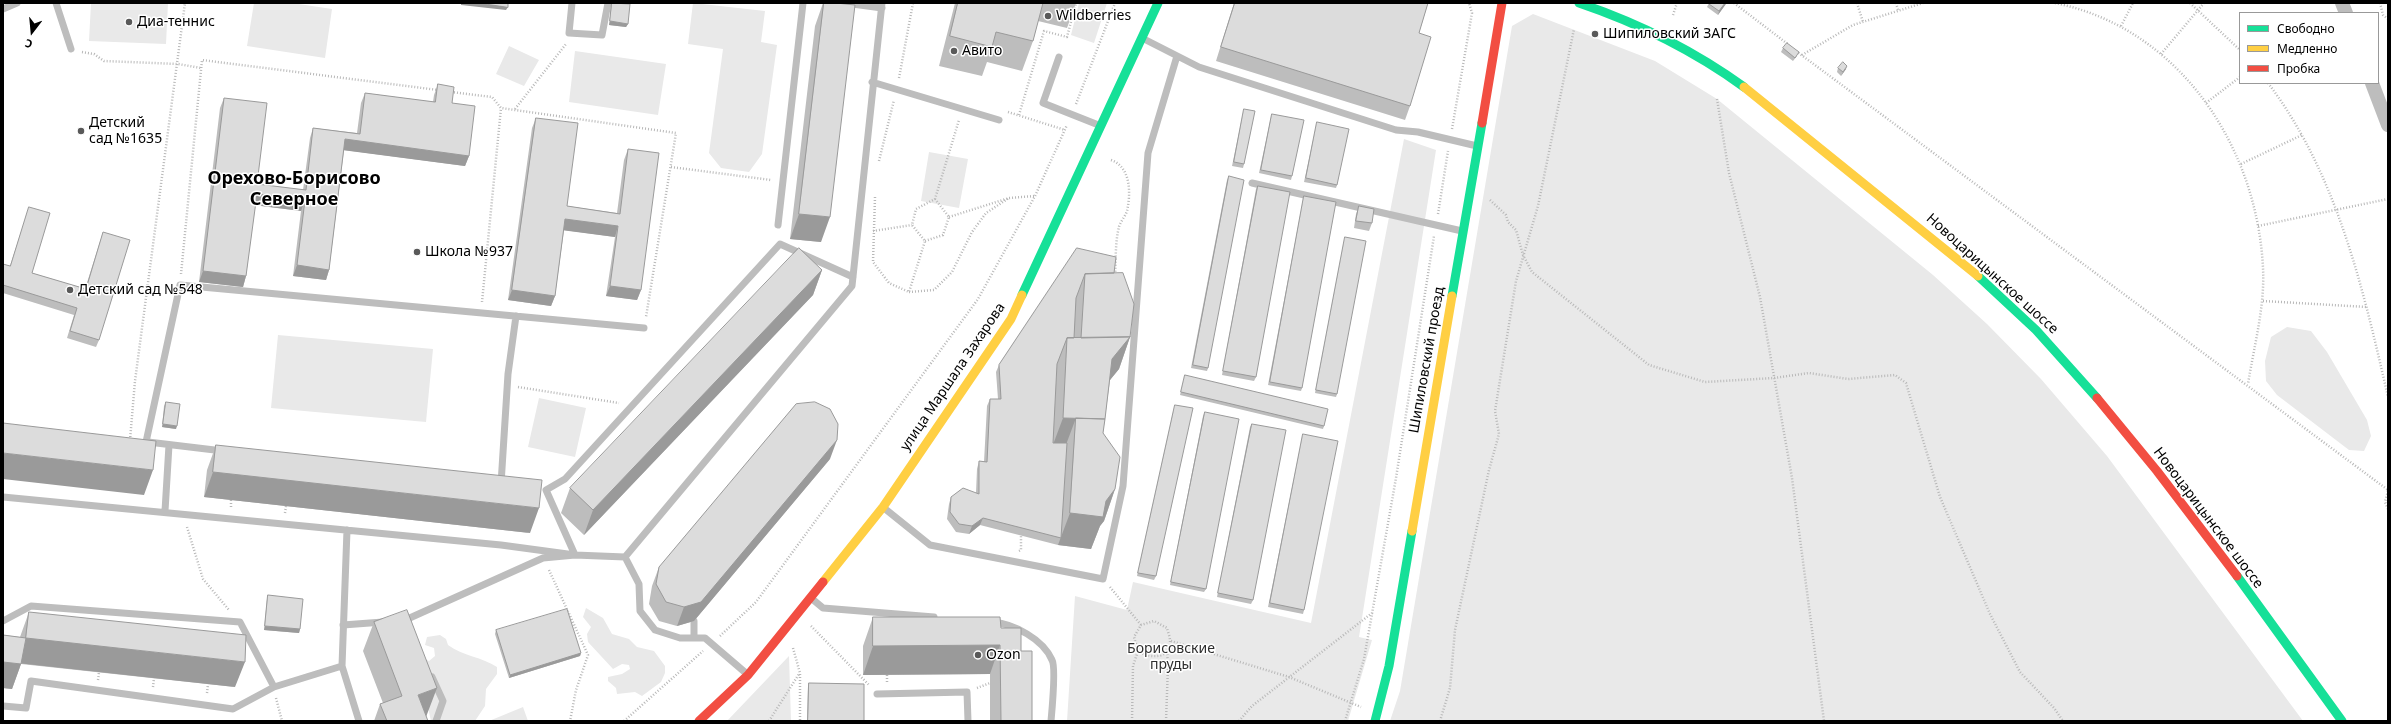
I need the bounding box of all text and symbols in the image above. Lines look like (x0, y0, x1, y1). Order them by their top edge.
place label: Wildberries (1056, 8, 1131, 24)
marker: Wildberries (1043, 11, 1053, 21)
north arrow (12, 12, 52, 52)
legend (2239, 12, 2379, 84)
place label: Диа-теннис (137, 14, 215, 30)
marker: Диа-теннис (124, 17, 134, 27)
text: Свободно (2277, 20, 2335, 37)
place label: Шипиловский ЗАГС (1603, 26, 1736, 42)
marker: Шипиловский ЗАГС (1590, 29, 1600, 39)
text: С (23, 36, 34, 52)
text: Медленно (2277, 40, 2337, 57)
place label: Авито (962, 43, 1002, 59)
marker: Авито (949, 46, 959, 56)
text: Пробка (2277, 60, 2320, 77)
place label: Детский сад №1635 (89, 115, 162, 148)
marker: Детский сад №1635 (76, 126, 86, 136)
district label: Орехово-Борисово Северное (207, 168, 381, 210)
street label: Новоцарицынское шоссе (1922, 210, 2062, 338)
place label: Школа №937 (425, 244, 513, 260)
marker: Школа №937 (412, 247, 422, 257)
place label: Детский сад №548 (78, 282, 203, 298)
marker: Детский сад №548 (65, 285, 75, 295)
street label: Шипиловский проезд (1406, 285, 1448, 435)
street label: улица Маршала Захарова (897, 300, 1009, 454)
street label: Новоцарицынское шоссе (2150, 444, 2266, 592)
park label: Борисовские пруды (1127, 641, 1215, 674)
place label: Ozon (986, 647, 1021, 663)
marker: Ozon (973, 650, 983, 660)

